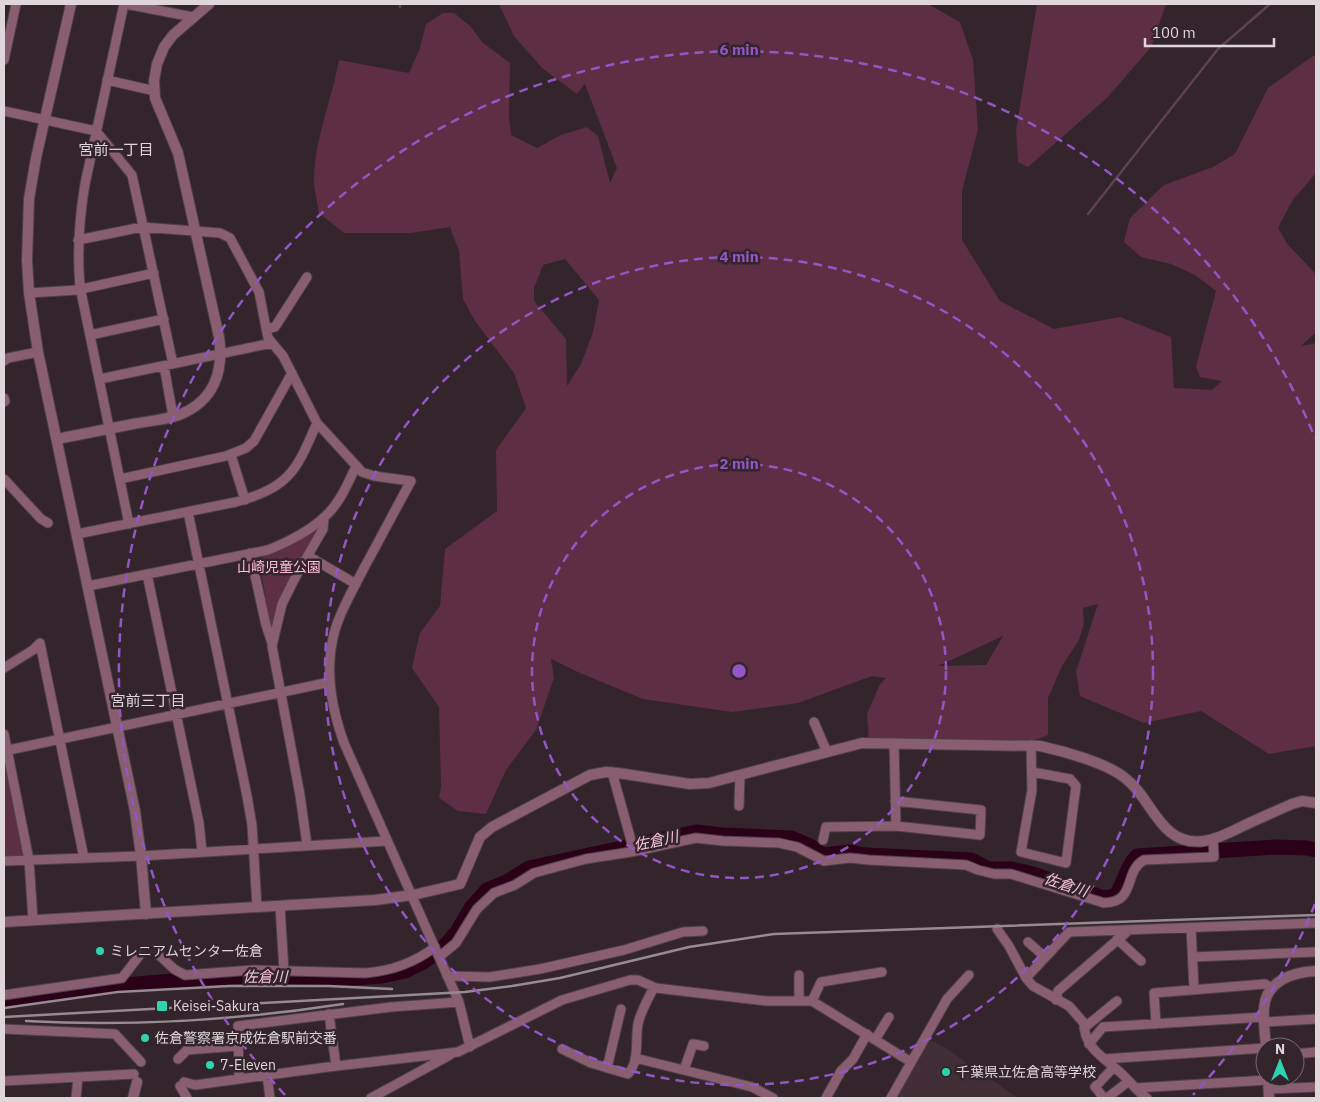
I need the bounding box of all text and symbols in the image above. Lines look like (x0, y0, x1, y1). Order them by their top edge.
scale bar (1145, 15, 1274, 47)
text: 100 m (1152, 23, 1196, 42)
text: 6 min (719, 40, 759, 59)
district label: 宮前一丁目 (78, 140, 154, 159)
text: 4 min (719, 247, 759, 266)
text: 2 min (719, 454, 759, 473)
park label: 山崎児童公園 (237, 558, 321, 576)
centre of rings (730, 662, 748, 680)
district label: 宮前三丁目 (110, 691, 186, 710)
water label: 佐倉川 (632, 826, 682, 854)
water label: 佐倉川 (1042, 869, 1092, 901)
place label: ミレニアムセンター佐倉 (110, 942, 263, 960)
marker: ミレニアムセンター佐倉 (94, 945, 106, 957)
water label: 佐倉川 (242, 967, 289, 986)
place label: Keisei-Sakura (173, 997, 260, 1015)
marker: Keisei-Sakura (155, 999, 169, 1013)
place label: 佐倉警察署京成佐倉駅前交番 (155, 1029, 337, 1047)
marker: 佐倉警察署京成佐倉駅前交番 (139, 1032, 151, 1044)
north arrow (1255, 1037, 1305, 1087)
text: N (1275, 1040, 1285, 1058)
place label: 7-Eleven (220, 1056, 276, 1074)
marker: 7-Eleven (204, 1059, 216, 1071)
place label: 千葉県立佐倉高等学校 (956, 1063, 1096, 1081)
marker: 千葉県立佐倉高等学校 (940, 1066, 952, 1078)

